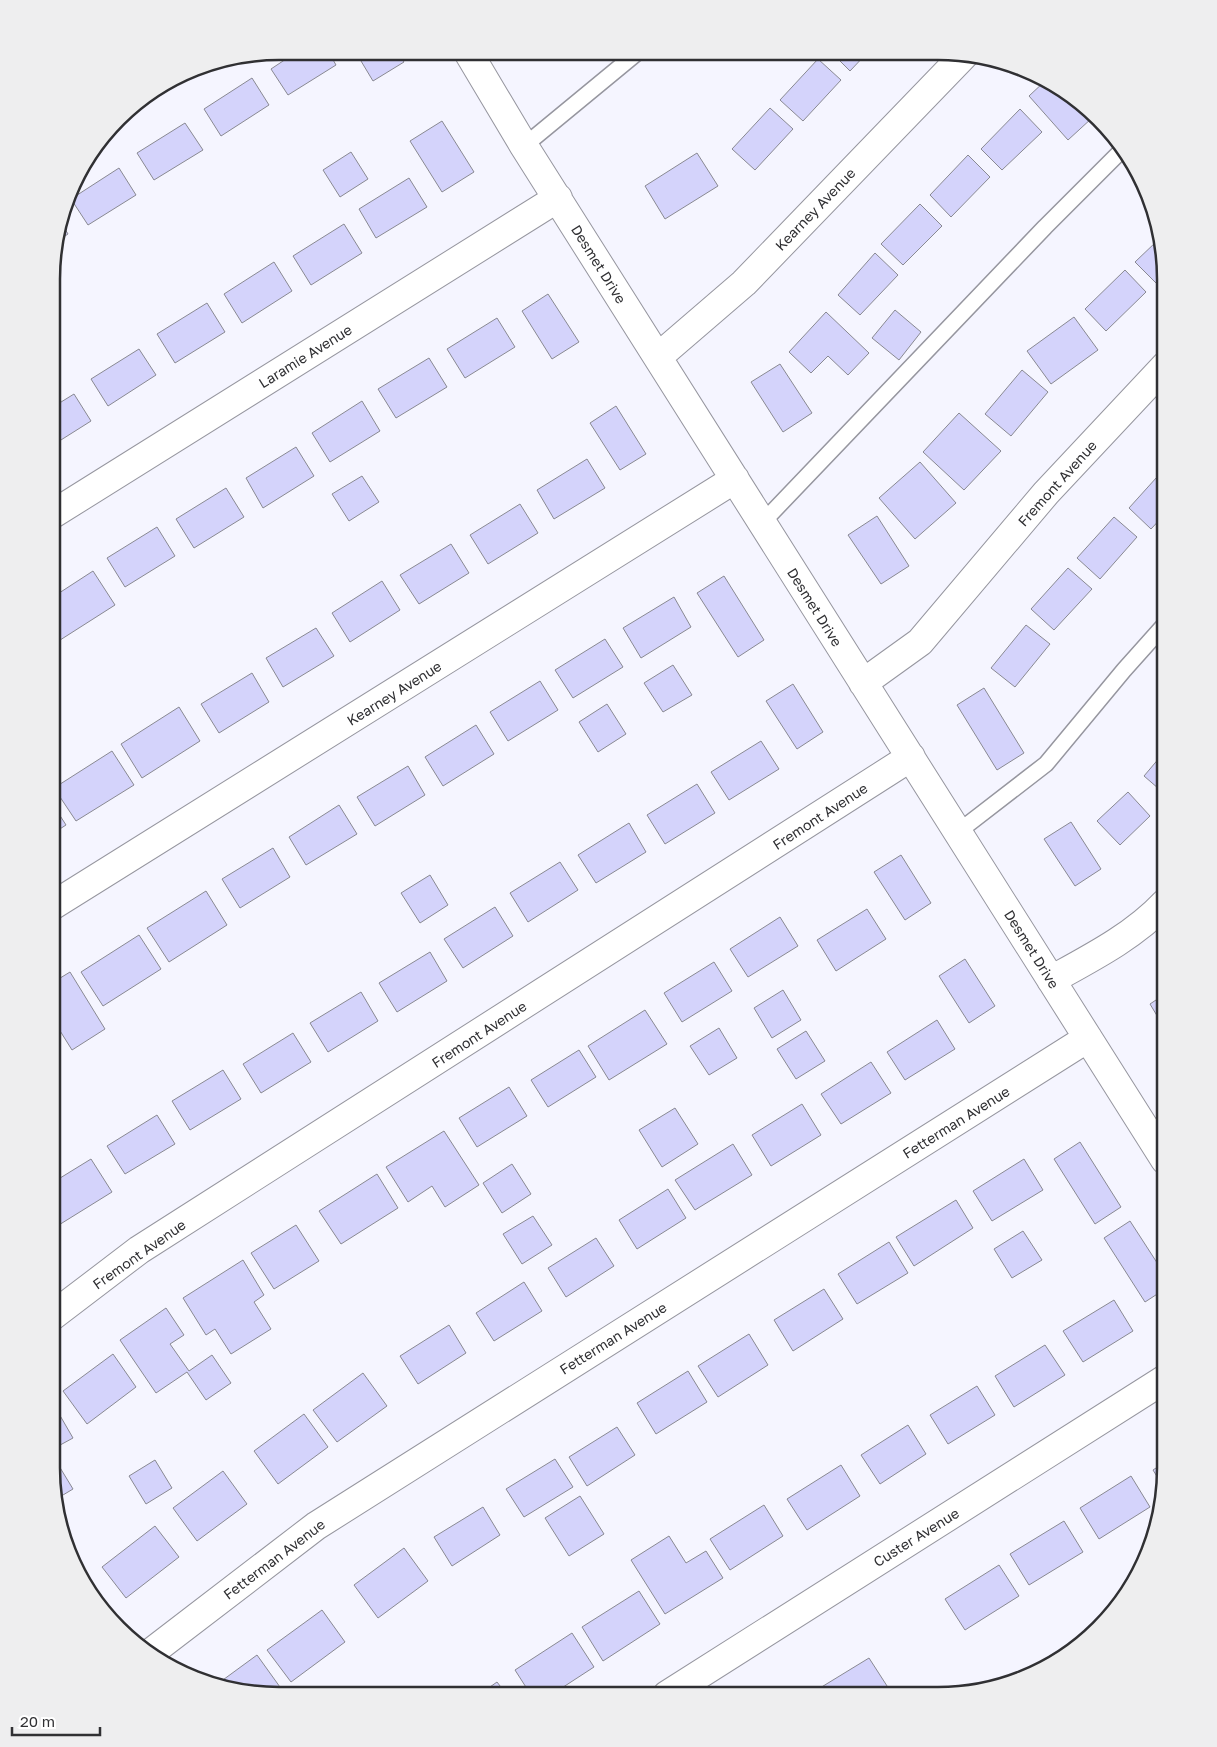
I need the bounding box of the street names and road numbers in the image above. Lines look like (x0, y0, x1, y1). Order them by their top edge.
street label: Kearney Avenue (771, 164, 859, 254)
street label: Desmet Drive (568, 221, 630, 307)
street label: Laramie Avenue (255, 321, 355, 391)
street label: Fremont Avenue (1014, 437, 1100, 529)
street label: Desmet Drive (784, 564, 846, 650)
street label: Kearney Avenue (344, 657, 444, 729)
street label: Fremont Avenue (769, 779, 871, 853)
street label: Desmet Drive (1001, 906, 1063, 992)
street label: Fremont Avenue (428, 997, 530, 1071)
street label: Fetterman Avenue (899, 1082, 1013, 1162)
street label: Fremont Avenue (89, 1216, 189, 1292)
street label: Fetterman Avenue (556, 1298, 670, 1378)
street label: Custer Avenue (870, 1504, 962, 1570)
street label: Fetterman Avenue (220, 1515, 328, 1603)

